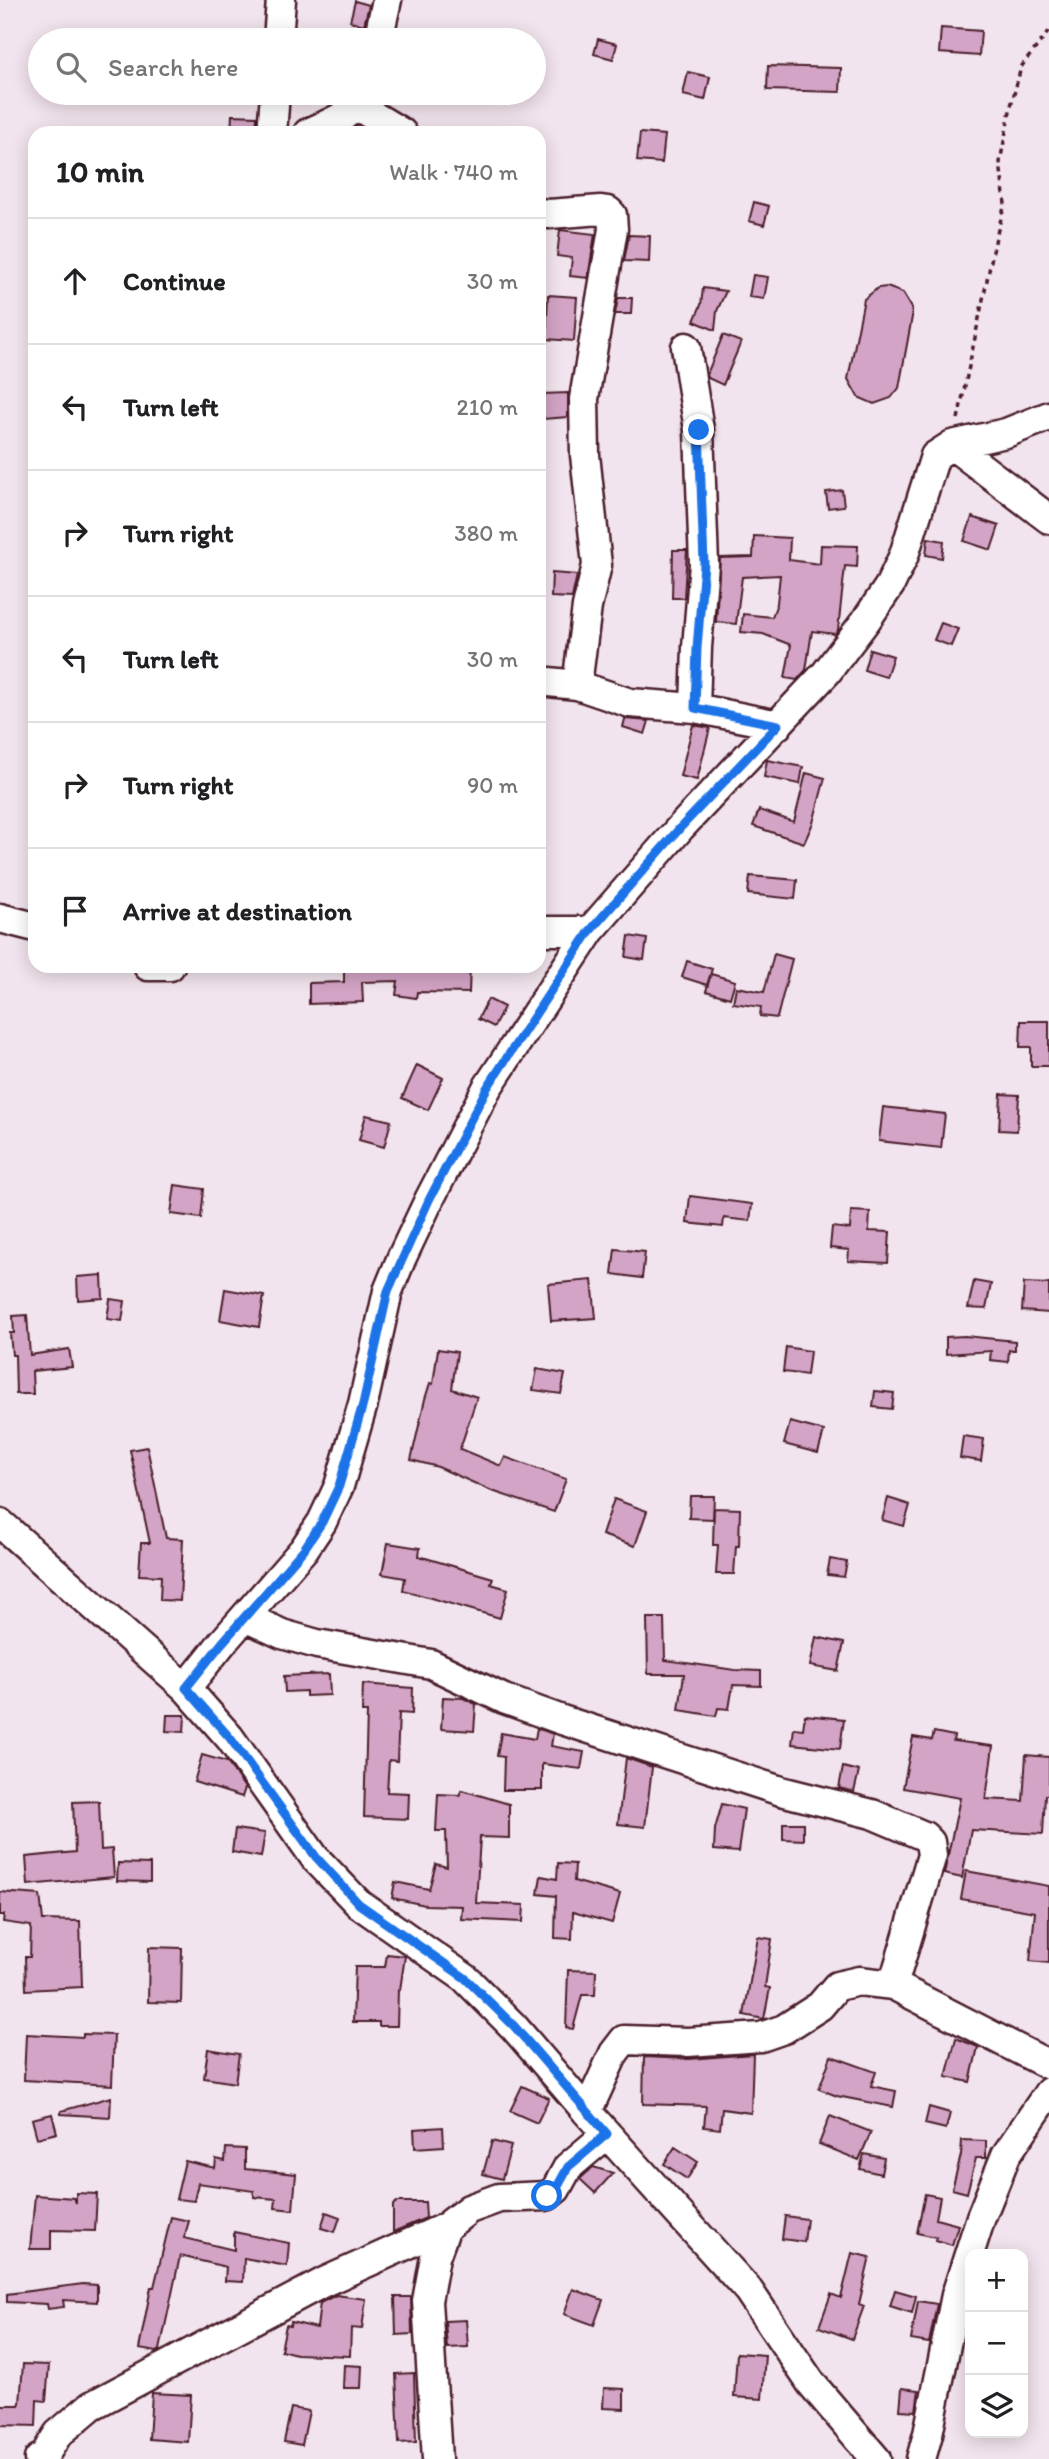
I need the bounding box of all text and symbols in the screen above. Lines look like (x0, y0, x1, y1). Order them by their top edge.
search box (28, 28, 546, 105)
icon: search (52, 48, 90, 86)
text: Search here (108, 51, 238, 83)
text: 10 min (56, 153, 144, 190)
text: Walk · 740 m (389, 158, 518, 186)
icon: ahead (56, 262, 94, 300)
text: Continue (123, 265, 226, 297)
text: 30 m (467, 267, 518, 295)
icon: left (56, 388, 94, 426)
text: Turn left (123, 391, 219, 423)
text: 210 m (457, 393, 518, 421)
route end (683, 414, 714, 445)
icon: right (56, 514, 94, 552)
text: Turn right (123, 517, 234, 549)
text: 380 m (454, 519, 518, 547)
icon: left (56, 640, 94, 678)
text: Turn left (123, 643, 219, 675)
text: 30 m (467, 645, 518, 673)
icon: right (56, 766, 94, 804)
text: Turn right (123, 769, 234, 801)
text: 90 m (467, 771, 518, 799)
icon: arrive (56, 892, 94, 930)
text: Arrive at destination (123, 895, 352, 927)
route start (531, 2180, 562, 2211)
map controls (965, 2249, 1028, 2438)
button: + (965, 2249, 1028, 2312)
button: − (965, 2312, 1028, 2375)
button: layers (965, 2375, 1028, 2438)

